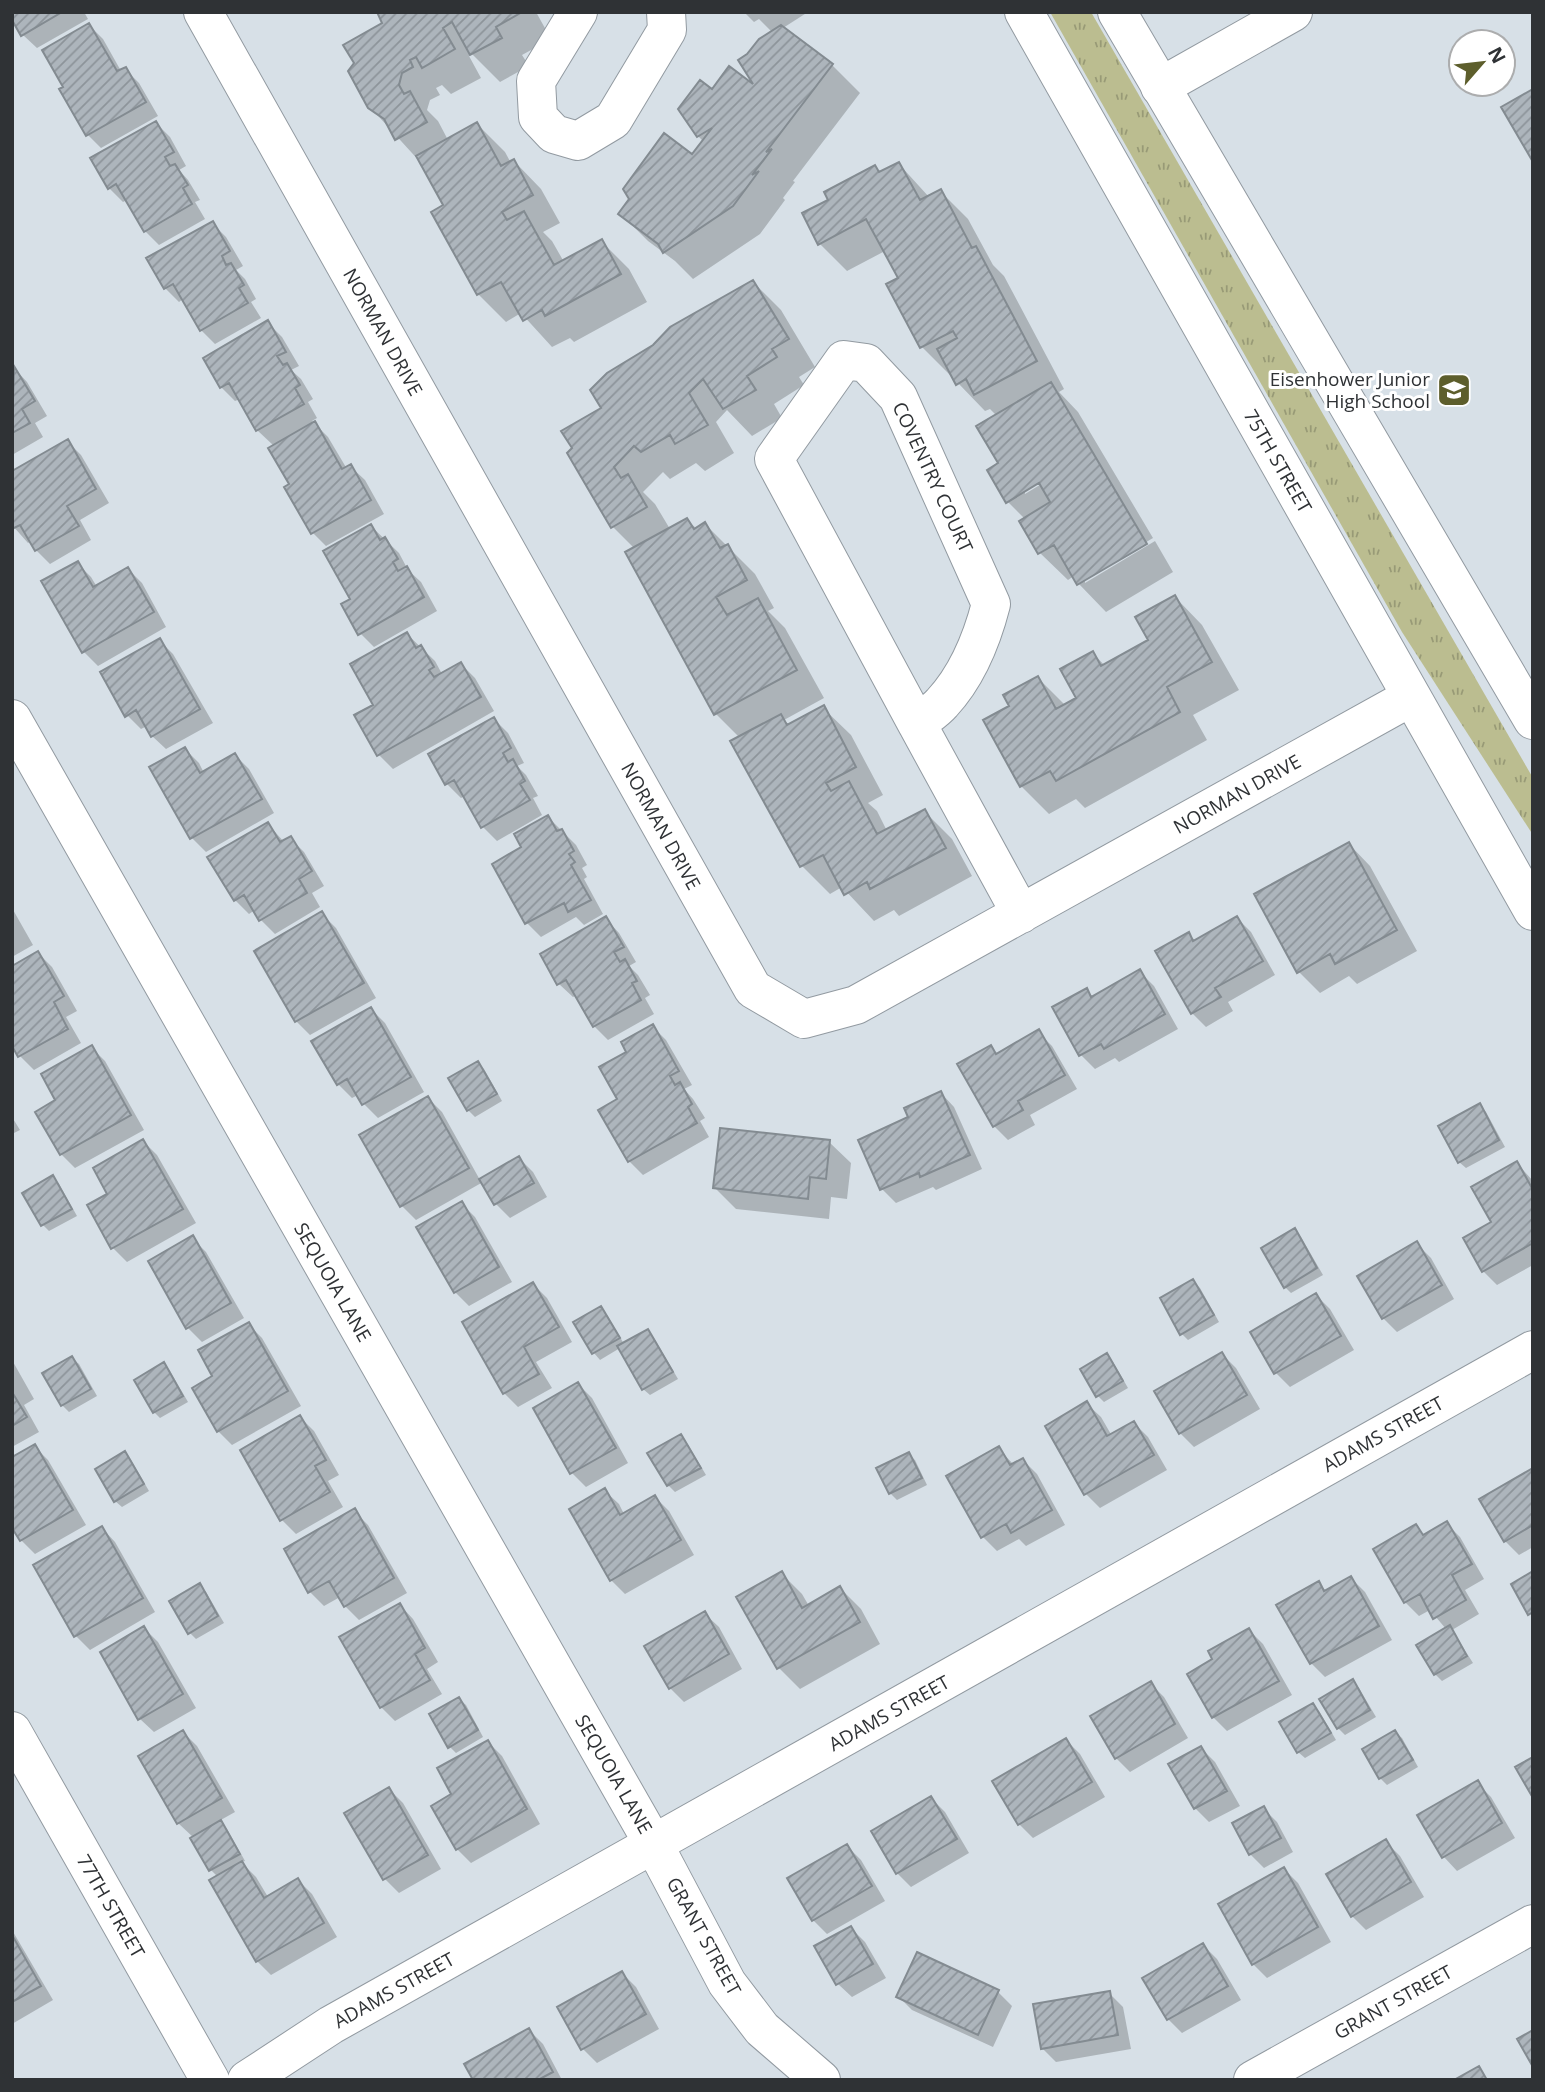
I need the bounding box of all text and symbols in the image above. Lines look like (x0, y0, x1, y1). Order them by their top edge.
north arrow (1447, 28, 1517, 98)
text: N (1482, 42, 1512, 68)
street label: NORMAN DRIVE (337, 264, 429, 400)
place label: Eisenhower Junior High School (1270, 366, 1430, 414)
school or university icon: Eisenhower Junior High School (1435, 371, 1473, 409)
street label: COVENTRY COURT (887, 397, 980, 557)
street label: 75TH STREET (1238, 405, 1318, 518)
street label: NORMAN DRIVE (1169, 748, 1305, 840)
street label: NORMAN DRIVE (615, 758, 707, 894)
street label: SEQUOIA LANE (288, 1218, 378, 1346)
street label: ADAMS STREET (1318, 1390, 1449, 1478)
street label: ADAMS STREET (824, 1669, 955, 1757)
street label: SEQUOIA LANE (569, 1710, 659, 1838)
street label: 77TH STREET (71, 1850, 151, 1963)
street label: GRANT STREET (661, 1872, 747, 2000)
street label: ADAMS STREET (329, 1946, 460, 2034)
street label: GRANT STREET (1329, 1959, 1457, 2045)

